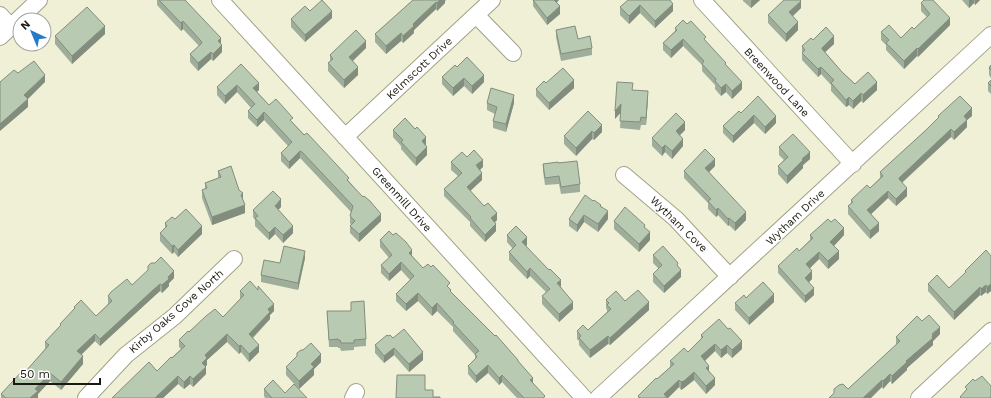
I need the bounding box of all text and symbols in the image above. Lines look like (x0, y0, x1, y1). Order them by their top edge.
north arrow (12, 12, 52, 52)
text: N (18, 18, 33, 33)
street label: Kelmscott Drive (384, 35, 455, 102)
street label: Breenwood Lane (741, 45, 812, 120)
street label: Greenmill Drive (369, 164, 434, 234)
street label: Wytham Drive (763, 187, 827, 248)
street label: Wytham Cove (647, 194, 710, 255)
street label: Kirby Oaks Cove North (126, 267, 226, 356)
scale bar (14, 360, 100, 386)
text: 50 m (20, 367, 50, 381)

